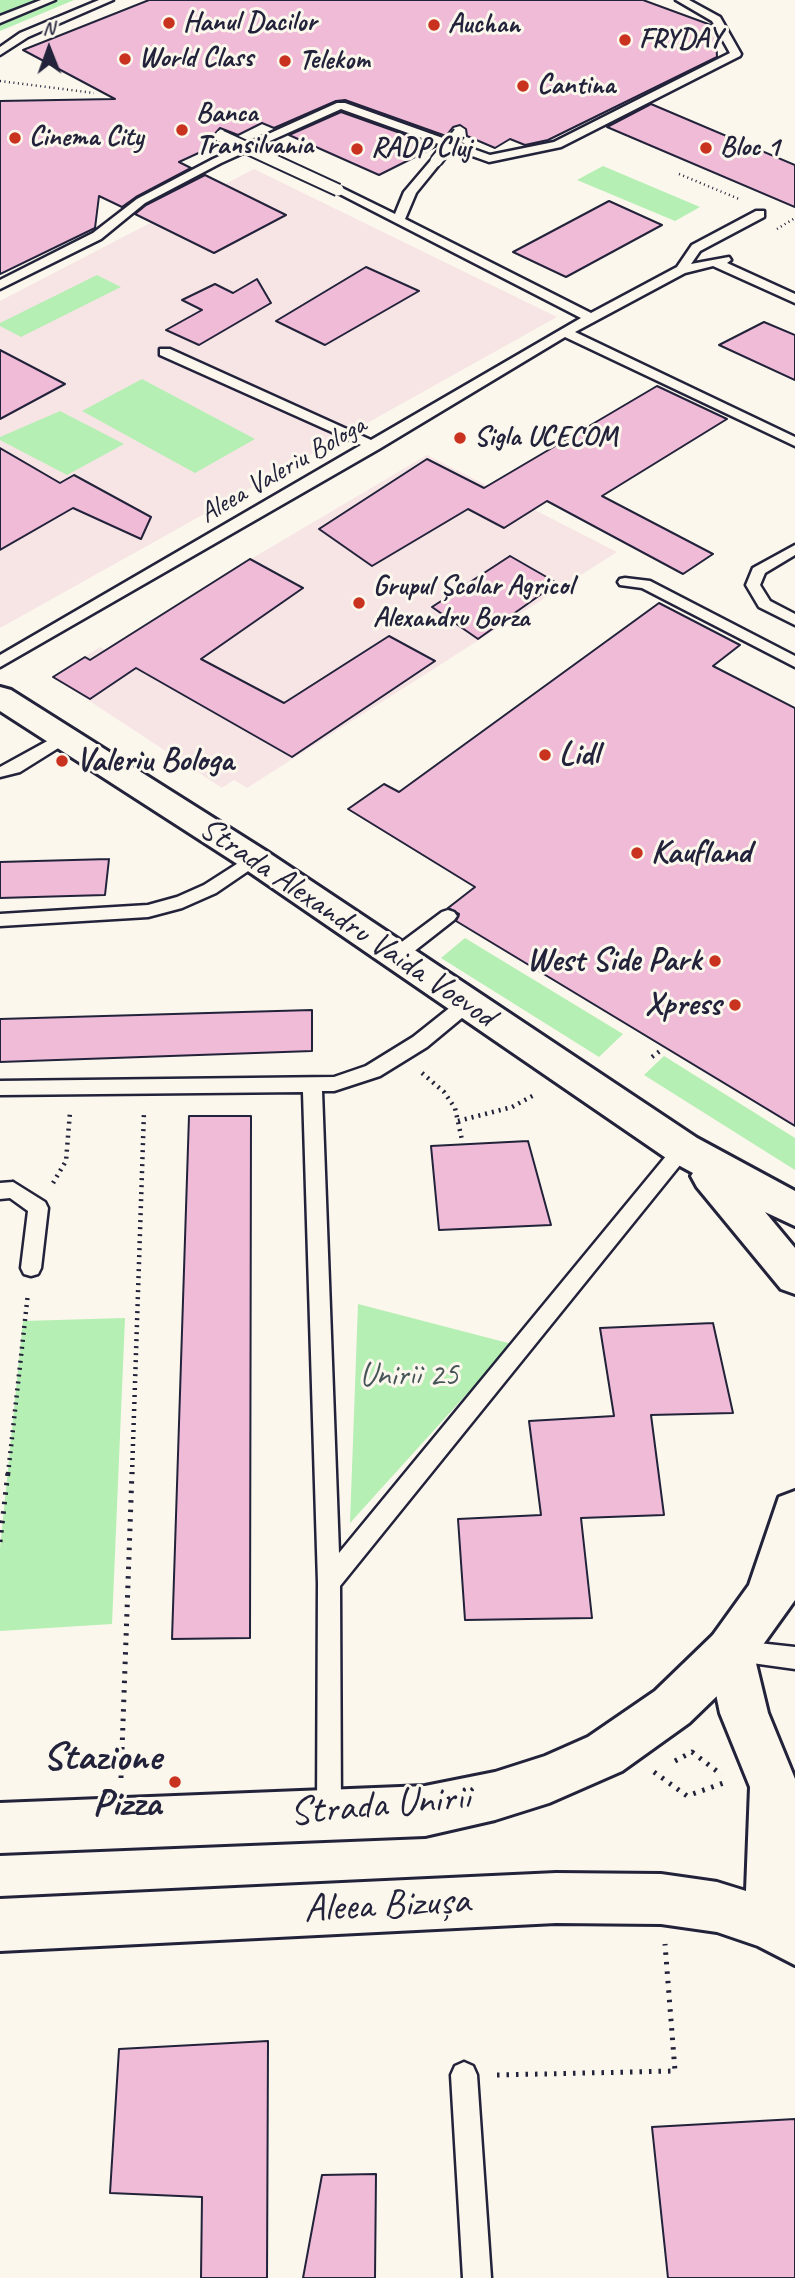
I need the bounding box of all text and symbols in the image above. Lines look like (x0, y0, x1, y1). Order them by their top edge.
place label: Hanul Dacilor (183, 6, 316, 40)
place label: Auchan (448, 8, 520, 42)
north arrow (14, 14, 84, 84)
marker: Hanul Dacilor (161, 15, 177, 31)
text: N (43, 16, 55, 40)
marker: Auchan (426, 17, 442, 33)
place label: FRYDAY (639, 23, 722, 57)
marker: FRYDAY (617, 32, 633, 48)
place label: World Class (139, 42, 253, 76)
place label: Telekom (299, 44, 370, 78)
marker: World Class (117, 51, 133, 67)
marker: Telekom (277, 53, 293, 69)
place label: Cantina (537, 69, 615, 103)
marker: Cantina (515, 78, 531, 94)
place label: Banca Transilvania (196, 97, 313, 163)
place label: Cinema City (29, 121, 143, 155)
marker: Banca Transilvania (174, 122, 190, 138)
marker: Cinema City (7, 130, 23, 146)
place label: Bloc 1 (720, 131, 779, 165)
place label: RADP Cluj (371, 132, 471, 166)
marker: Bloc 1 (698, 140, 714, 156)
marker: RADP Cluj (349, 141, 365, 157)
street label: Aleea Valeriu Bologa (194, 409, 372, 531)
place label: Sigla UCECOM (474, 421, 618, 455)
marker: Sigla UCECOM (452, 430, 468, 446)
place label: Grupul Școlar Agricol Alexandru Borza (373, 570, 573, 636)
marker: Grupul Școlar Agricol Alexandru Borza (351, 595, 367, 611)
place label: Lidl (559, 735, 599, 775)
place label: Valeriu Bologa (76, 741, 234, 781)
marker: Lidl (537, 747, 553, 763)
marker: Valeriu Bologa (54, 753, 70, 769)
street label: Strada Alexandru Vaida Voevod (192, 809, 502, 1037)
place label: Kaufland (651, 833, 751, 873)
marker: Kaufland (629, 845, 645, 861)
place label: West Side Park (527, 941, 701, 981)
marker: West Side Park (707, 953, 723, 969)
place label: Xpress (645, 985, 721, 1025)
marker: Xpress (727, 997, 743, 1013)
park label: Unirii 25 (360, 1356, 458, 1396)
place label: Stazione Pizza (43, 1735, 161, 1829)
marker: Stazione Pizza (167, 1774, 183, 1790)
street label: Strada Unirii (288, 1774, 472, 1838)
street label: Aleea Bizușa (303, 1878, 471, 1934)

